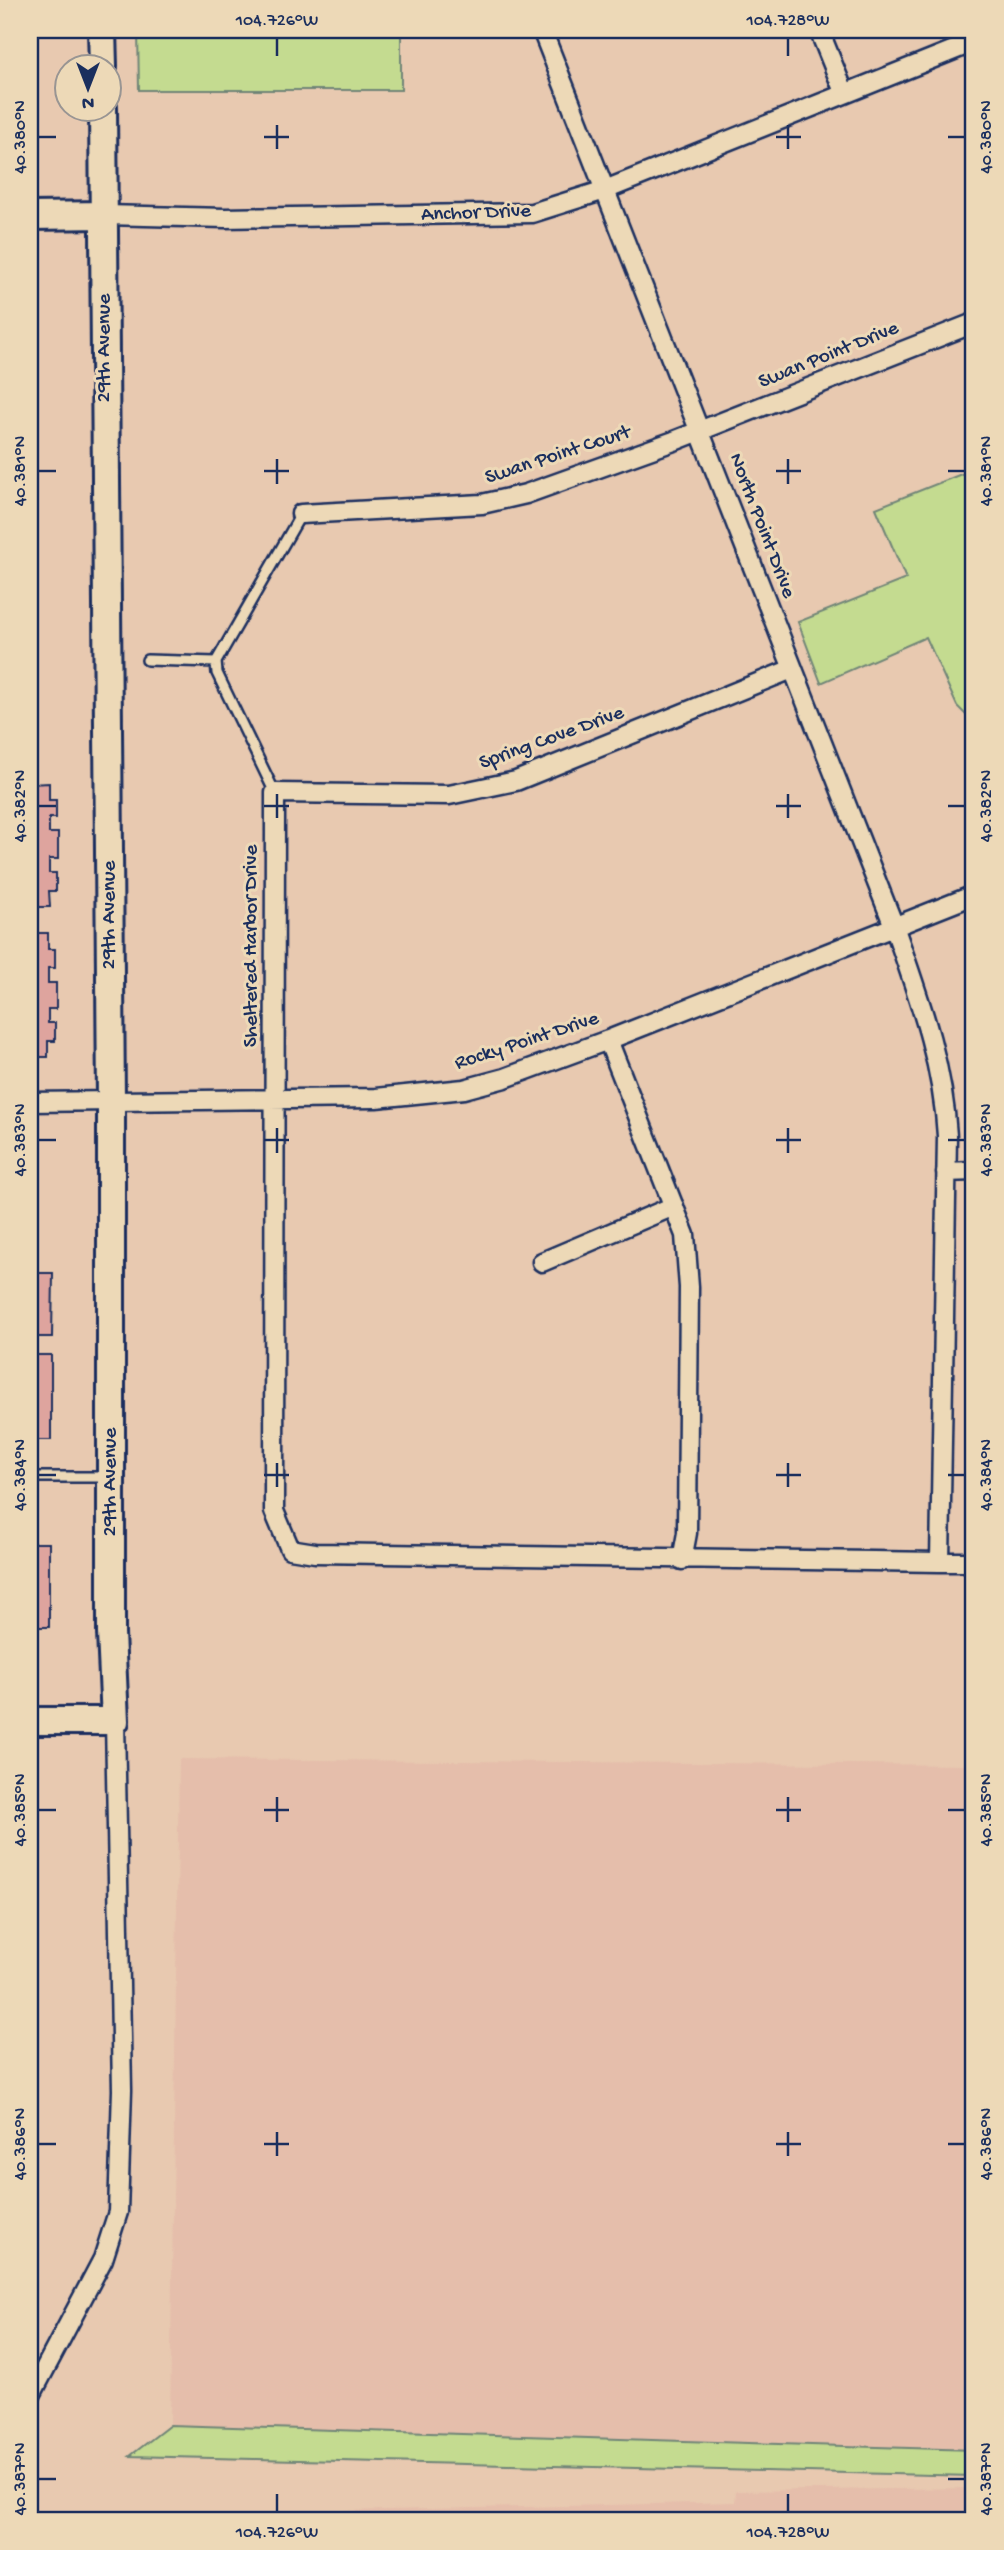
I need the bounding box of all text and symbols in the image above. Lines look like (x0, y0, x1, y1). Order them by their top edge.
text: 104.726°W (235, 11, 318, 32)
text: 104.728°W (745, 11, 830, 32)
north arrow (52, 52, 122, 122)
text: N (82, 90, 94, 113)
text: 40.380°N (11, 100, 32, 174)
text: 40.380°N (977, 100, 998, 174)
street label: Anchor Drive (421, 200, 532, 228)
street label: 29th Avenue (93, 292, 118, 402)
street label: Swan Point Drive (755, 316, 904, 395)
street label: Swan Point Court (482, 420, 636, 491)
text: 40.381°N (11, 436, 32, 506)
text: 40.381°N (977, 436, 998, 506)
street label: North Point Drive (722, 450, 801, 603)
street label: Spring Cove Drive (476, 701, 629, 777)
text: 40.382°N (11, 770, 32, 842)
text: 40.382°N (977, 770, 998, 842)
street label: Sheltered Harbor Drive (240, 844, 265, 1047)
street label: 29th Avenue (98, 859, 123, 969)
street label: Rocky Point Drive (452, 1007, 603, 1077)
text: 40.383°N (11, 1104, 32, 1176)
text: 40.383°N (977, 1104, 998, 1176)
street label: 29th Avenue (99, 1426, 124, 1536)
text: 40.384°N (11, 1439, 32, 1511)
text: 40.384°N (977, 1439, 998, 1511)
text: 40.385°N (11, 1774, 32, 1846)
text: 40.385°N (977, 1774, 998, 1846)
text: 40.386°N (11, 2108, 32, 2180)
text: 40.386°N (977, 2108, 998, 2180)
text: 40.387°N (11, 2443, 32, 2515)
text: 40.387°N (977, 2443, 998, 2515)
text: 104.726°W (235, 2523, 318, 2544)
text: 104.728°W (745, 2523, 830, 2544)

